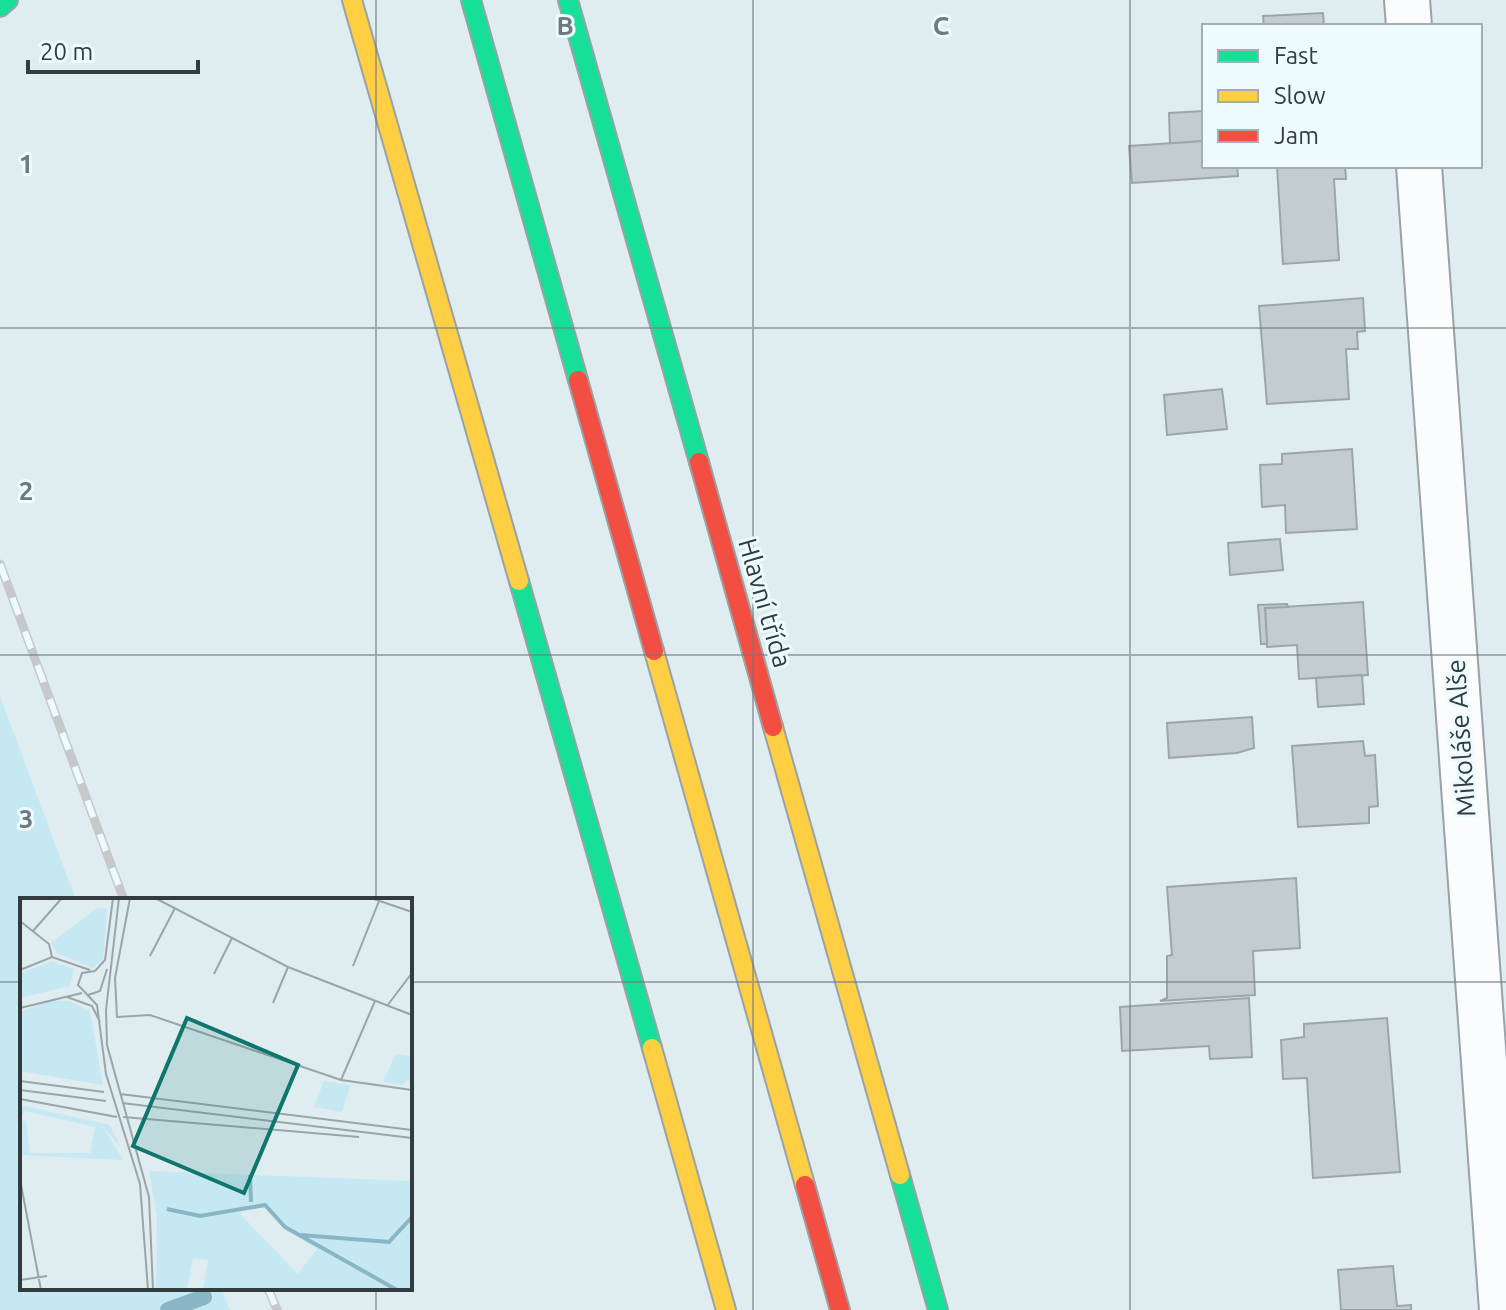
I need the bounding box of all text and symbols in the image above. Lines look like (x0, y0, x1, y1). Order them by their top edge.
text: B (556, 11, 574, 40)
text: C (933, 11, 950, 40)
scale bar (28, 24, 198, 74)
legend (1202, 24, 1482, 168)
text: 20 m (40, 38, 93, 65)
text: Fast (1274, 42, 1318, 69)
text: Slow (1274, 82, 1326, 109)
text: Jam (1274, 122, 1319, 149)
text: 1 (19, 149, 33, 178)
text: 2 (19, 476, 33, 505)
street label: Hlavní třída (733, 535, 798, 671)
street label: Mikoláše Alše (1441, 658, 1480, 818)
text: 3 (19, 804, 33, 833)
inset map (20, 898, 412, 1290)

